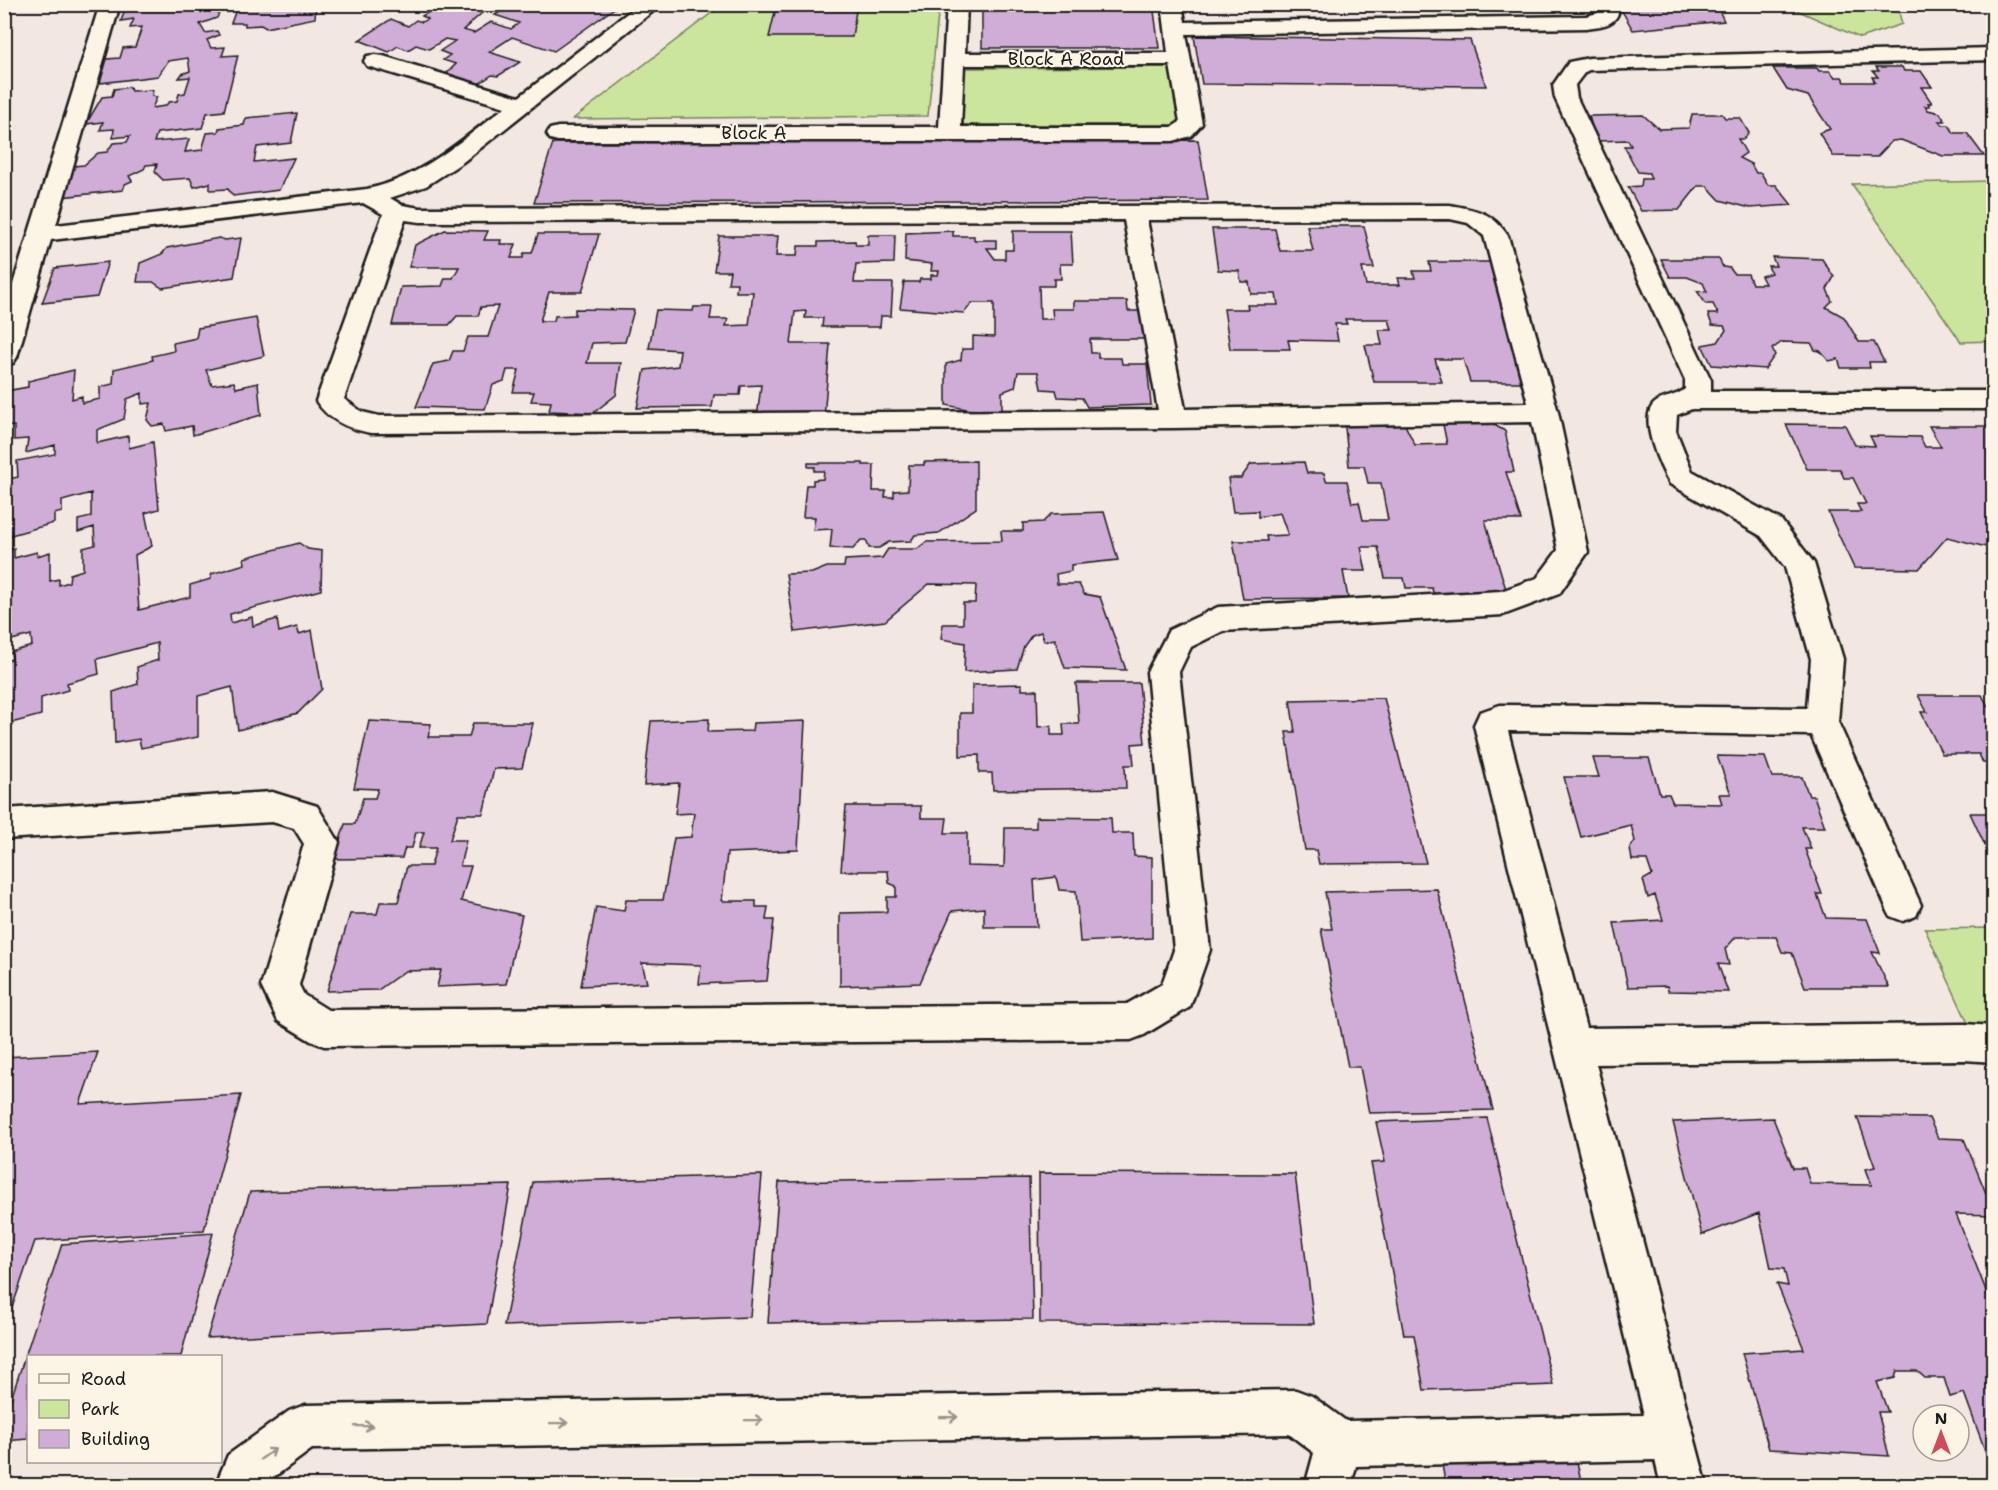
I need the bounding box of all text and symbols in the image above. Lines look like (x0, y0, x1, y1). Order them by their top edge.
street label: Block A Road (1008, 47, 1124, 71)
street label: Block A (721, 121, 787, 145)
legend (27, 1355, 222, 1463)
text: Road (81, 1367, 126, 1391)
text: Park (81, 1397, 120, 1421)
north arrow (1911, 1403, 1971, 1463)
text: N (1935, 1408, 1947, 1429)
one-way arrow (938, 1411, 958, 1423)
one-way arrow (743, 1415, 763, 1426)
one-way arrow (548, 1418, 568, 1429)
one-way arrow (353, 1421, 373, 1432)
text: Building (81, 1427, 150, 1451)
one-way arrow (260, 1448, 276, 1460)

